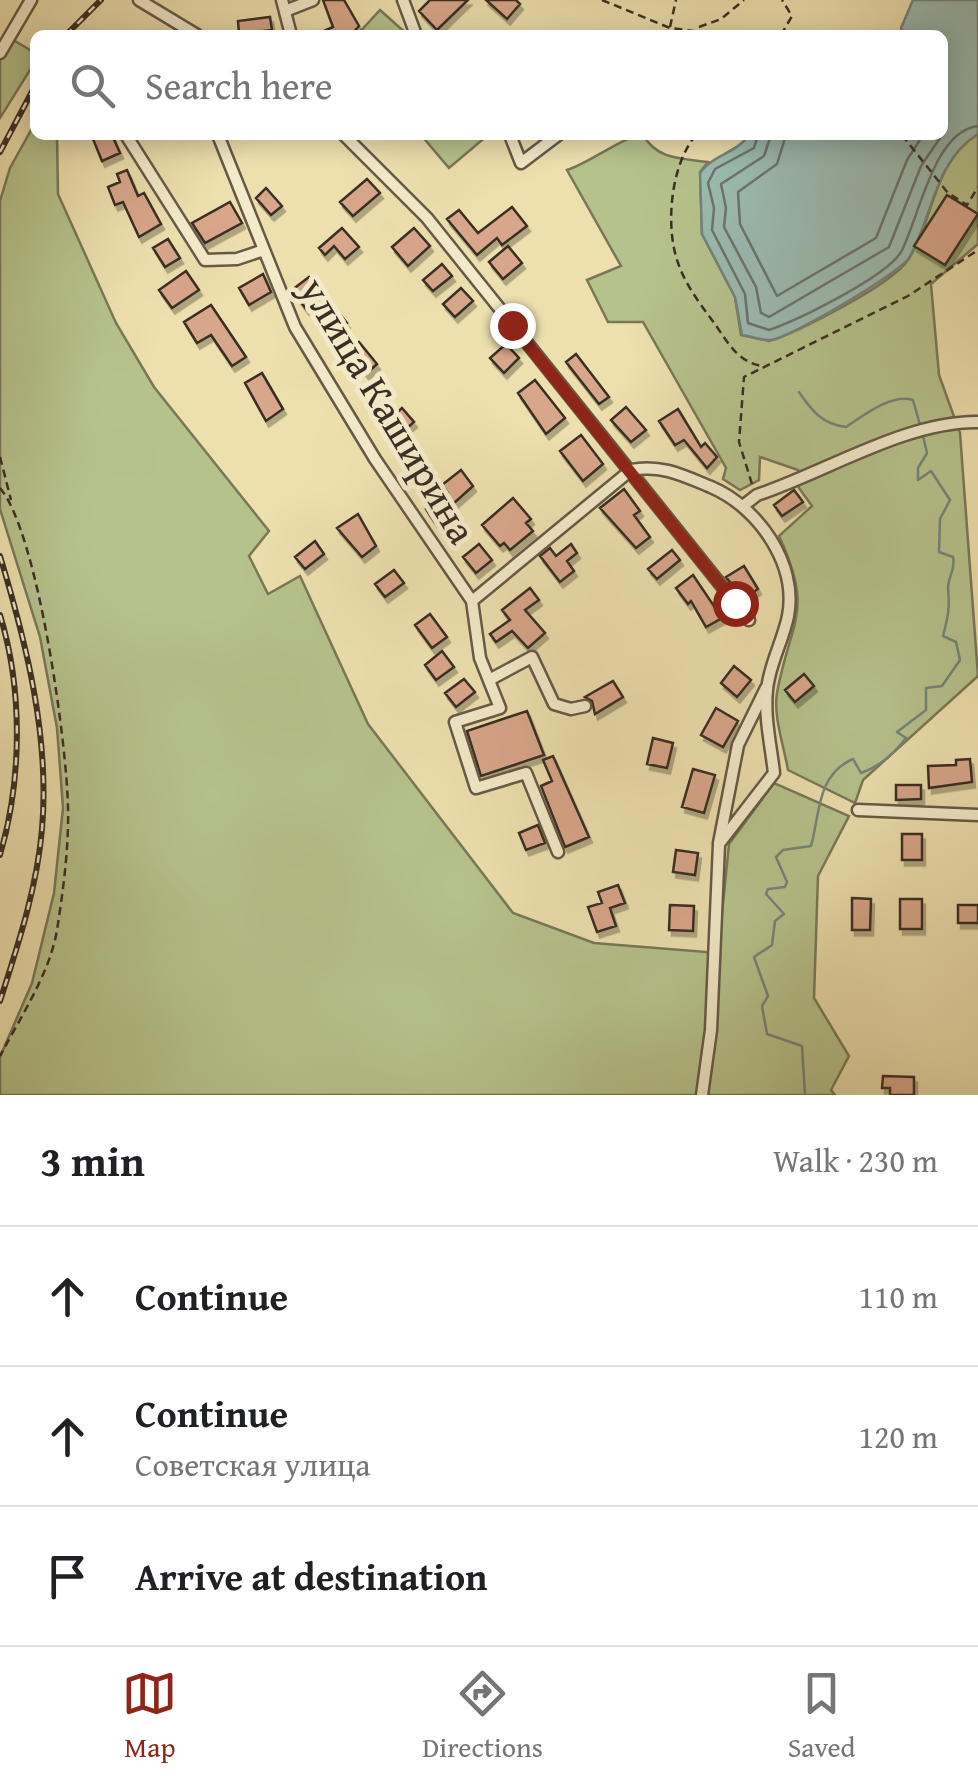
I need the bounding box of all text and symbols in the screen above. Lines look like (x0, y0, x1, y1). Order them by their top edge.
search box (30, 30, 948, 140)
text: Search here (145, 57, 333, 113)
icon: search (65, 58, 120, 113)
street label: улица Каширина (285, 264, 492, 555)
route end (490, 303, 536, 349)
route start (713, 581, 759, 627)
text: 3 min (40, 1130, 145, 1191)
text: Walk · 230 m (773, 1137, 938, 1184)
text: Continue (135, 1268, 288, 1324)
icon: ahead (40, 1269, 95, 1324)
text: 110 m (859, 1273, 938, 1320)
text: Continue (135, 1385, 288, 1441)
icon: ahead (40, 1409, 95, 1464)
text: 120 m (859, 1413, 938, 1460)
text: Советская улица (135, 1441, 371, 1488)
text: Arrive at destination (135, 1548, 488, 1604)
icon: arrive (40, 1549, 95, 1604)
tab: Map (122, 1666, 177, 1767)
tab: Directions (422, 1666, 543, 1767)
tab: Saved (788, 1666, 856, 1767)

